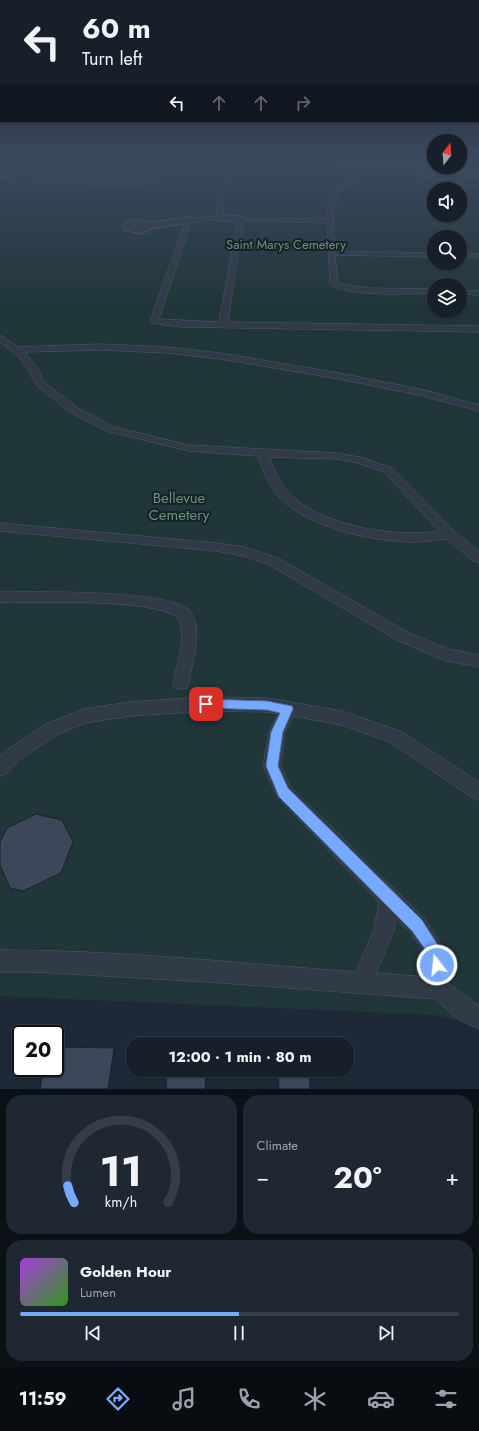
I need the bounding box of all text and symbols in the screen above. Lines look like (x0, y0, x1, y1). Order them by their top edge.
text: 60 m (82, 8, 151, 49)
icon: left (16, 16, 68, 68)
text: Turn left (82, 46, 142, 72)
icon: left (166, 92, 188, 114)
icon: ahead (208, 92, 230, 114)
icon: ahead (250, 92, 272, 114)
icon: right (292, 92, 314, 114)
north arrow (427, 134, 467, 174)
map controls (427, 134, 467, 318)
button: sound (427, 182, 467, 222)
button: search (427, 230, 467, 270)
park label: Saint Marys Cemetery (226, 235, 346, 254)
button: layers (427, 278, 467, 318)
park label: Bellevue Cemetery (149, 487, 210, 526)
pin (189, 687, 223, 721)
icon: arrive (195, 693, 217, 715)
position arrow (416, 944, 458, 986)
speed limit sign: 20 (12, 1025, 64, 1077)
text: 12:00 · 1 min · 80 m (168, 1046, 312, 1068)
text: Climate (257, 1136, 298, 1155)
text: 11 (100, 1140, 142, 1201)
text: 20° (333, 1156, 382, 1199)
text: − (257, 1161, 269, 1193)
text: + (445, 1161, 459, 1193)
text: km/h (105, 1191, 137, 1211)
text: Golden Hour (80, 1261, 172, 1283)
text: Lumen (80, 1283, 116, 1302)
icon: previous (82, 1322, 104, 1344)
icon: pause (228, 1322, 250, 1344)
icon: next (375, 1322, 397, 1344)
icon: directions (104, 1385, 132, 1413)
icon: music (170, 1385, 198, 1413)
icon: phone (235, 1385, 263, 1413)
icon: climate (301, 1385, 329, 1413)
icon: car (367, 1385, 395, 1413)
icon: filters (432, 1385, 460, 1413)
text: 11:59 (19, 1386, 67, 1412)

